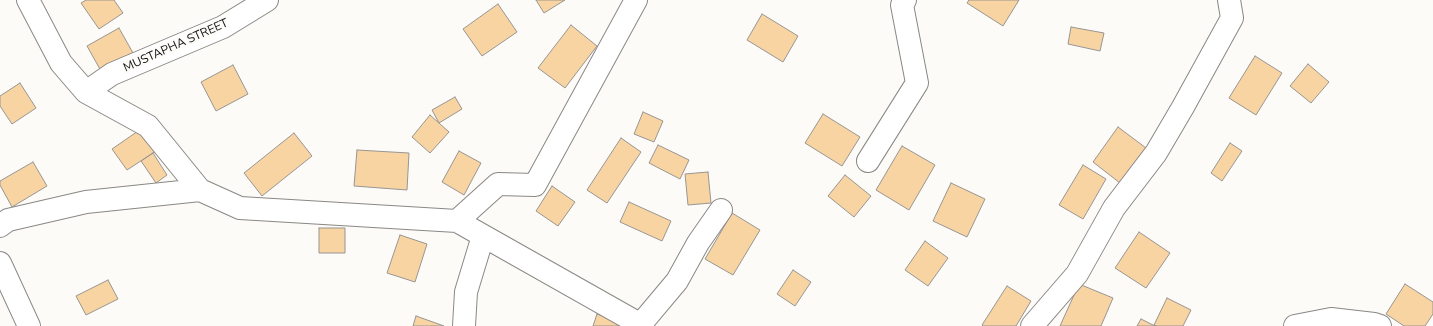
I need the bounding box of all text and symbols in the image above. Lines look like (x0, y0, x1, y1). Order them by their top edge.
street label: MUSTAPHA STREET (121, 16, 231, 76)

